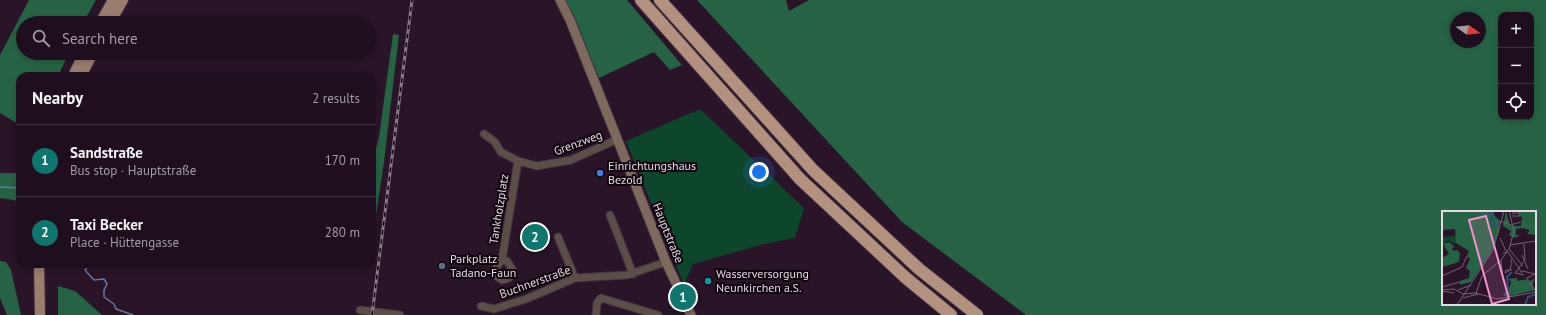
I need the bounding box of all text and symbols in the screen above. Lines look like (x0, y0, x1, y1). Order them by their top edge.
north arrow (1450, 12, 1486, 48)
map controls (1498, 12, 1534, 120)
button: + (1498, 12, 1534, 48)
search box (16, 16, 376, 60)
icon: search (30, 27, 52, 49)
text: Search here (62, 29, 138, 48)
button: − (1498, 48, 1534, 84)
button: locate (1498, 84, 1534, 120)
text: Nearby (32, 87, 83, 109)
text: 2 results (312, 90, 360, 107)
street label: Grenzweg (552, 127, 604, 158)
text: Sandstraße (70, 143, 143, 162)
text: 1 (41, 152, 49, 169)
text: 170 m (325, 152, 360, 169)
place label: Einrichtungshaus Bezold (608, 158, 696, 187)
text: Bus stop · Hauptstraße (70, 162, 196, 179)
your location (749, 162, 769, 182)
marker: Einrichtungshaus Bezold (595, 168, 605, 178)
street label: Tankholzplatz (486, 173, 511, 245)
street label: Hauptstraße (650, 201, 687, 265)
inset map (1442, 211, 1536, 305)
text: Taxi Becker (70, 215, 143, 234)
pin: 2 (522, 222, 548, 252)
text: 2 (41, 224, 49, 241)
text: 280 m (325, 224, 360, 241)
text: Place · Hüttengasse (70, 234, 179, 251)
place label: Parkplatz Tadano-Faun (450, 251, 516, 280)
marker: Parkplatz Tadano-Faun (437, 261, 447, 271)
street label: Buchnerstraße (497, 262, 572, 301)
place label: Wasserversorgung Neunkirchen a.S. (716, 266, 809, 295)
marker: Wasserversorgung Neunkirchen a.S. (703, 276, 713, 286)
pin: 1 (670, 282, 696, 312)

